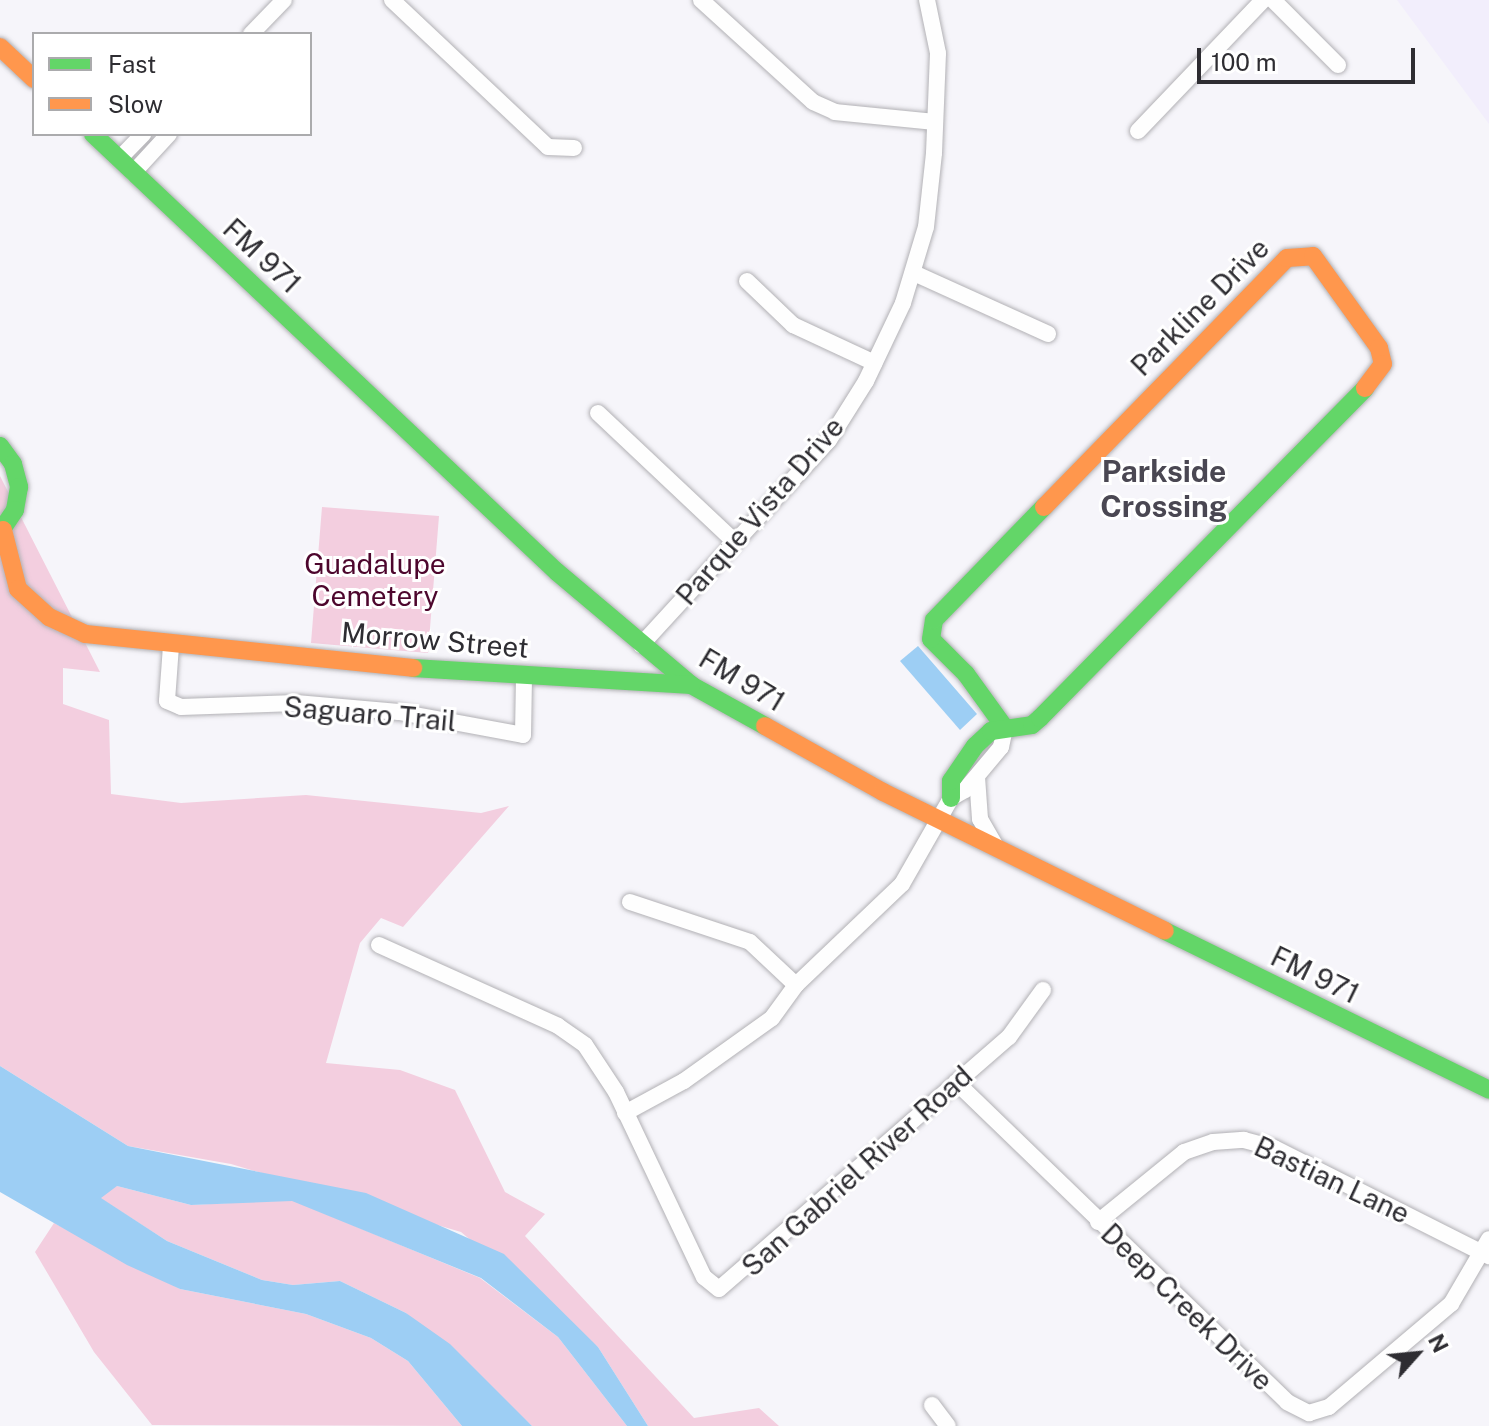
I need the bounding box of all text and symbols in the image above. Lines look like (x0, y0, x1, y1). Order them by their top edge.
legend (32, 32, 312, 136)
scale bar (1201, 32, 1419, 82)
text: 100 m (1211, 48, 1277, 76)
text: Fast (108, 50, 156, 78)
text: Slow (108, 90, 163, 118)
street label: FM 971 (216, 212, 308, 300)
street label: Parkline Drive (1124, 231, 1276, 383)
street label: Parque Vista Drive (669, 410, 851, 612)
district label: Parkside Crossing (1100, 453, 1228, 524)
park label: Guadalupe Cemetery (304, 547, 446, 613)
street label: Morrow Street (340, 615, 530, 665)
street label: FM 971 (693, 641, 791, 719)
street label: Saguaro Trail (282, 690, 458, 738)
street label: FM 971 (1265, 939, 1365, 1011)
street label: San Gabriel River Road (735, 1059, 979, 1283)
street label: Bastian Lane (1249, 1129, 1415, 1231)
street label: Deep Creek Drive (1094, 1216, 1280, 1398)
north arrow (1377, 1314, 1457, 1394)
text: N (1423, 1330, 1454, 1357)

